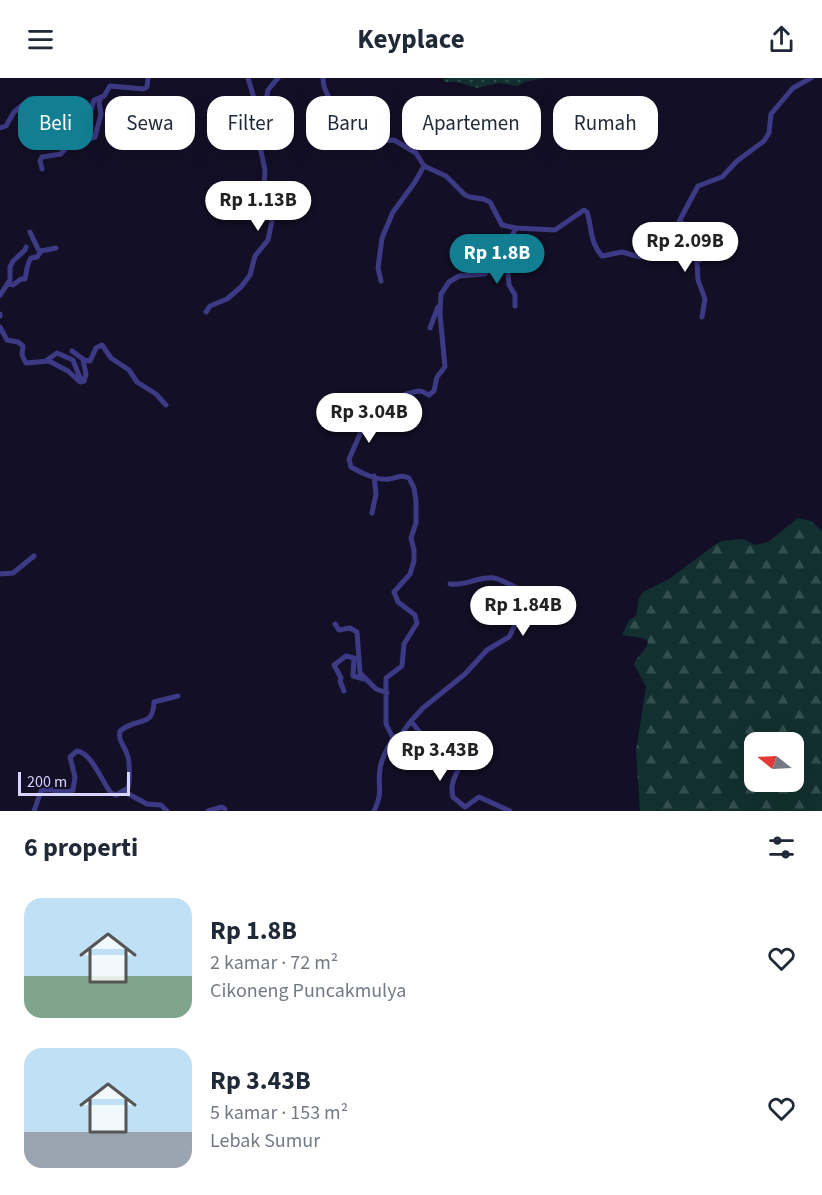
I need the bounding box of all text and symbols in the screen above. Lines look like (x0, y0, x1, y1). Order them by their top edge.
text: Keyplace (357, 20, 465, 59)
icon: menu (24, 23, 57, 56)
icon: share (765, 23, 798, 56)
chip: Beli (18, 96, 93, 150)
chip: Sewa (105, 96, 195, 150)
chip: Filter (207, 96, 294, 150)
chip: Baru (306, 96, 390, 150)
chip: Apartemen (402, 96, 541, 150)
chip: Rumah (553, 96, 658, 150)
pin: Rp 1.13B (196, 181, 320, 232)
text: Rp 1.13B (219, 186, 297, 214)
pin: Rp 2.09B (623, 222, 747, 273)
text: Rp 2.09B (646, 227, 724, 255)
pin: Rp 1.8B (442, 234, 552, 285)
text: Rp 1.8B (464, 239, 530, 267)
pin: Rp 3.04B (307, 393, 431, 444)
text: Rp 3.04B (330, 398, 408, 426)
pin: Rp 1.84B (461, 586, 585, 637)
text: Rp 1.84B (484, 591, 562, 619)
pin: Rp 3.43B (378, 731, 502, 782)
north arrow (744, 732, 804, 792)
map controls (744, 732, 804, 792)
text: Rp 3.43B (401, 736, 479, 764)
scale bar (18, 769, 130, 796)
text: 200 m (27, 771, 67, 793)
text: 6 properti (24, 829, 138, 866)
icon: filters (765, 831, 798, 864)
text: Rp 1.8B (210, 912, 297, 949)
icon: home (72, 922, 144, 994)
icon: heart (765, 942, 798, 975)
text: 2 kamar · 72 m² (210, 949, 338, 977)
text: Cikoneng Puncakmulya (210, 977, 406, 1005)
text: Rp 3.43B (210, 1062, 311, 1099)
icon: home (72, 1072, 144, 1144)
icon: heart (765, 1092, 798, 1125)
text: 5 kamar · 153 m² (210, 1099, 348, 1127)
text: Lebak Sumur (210, 1127, 320, 1155)

